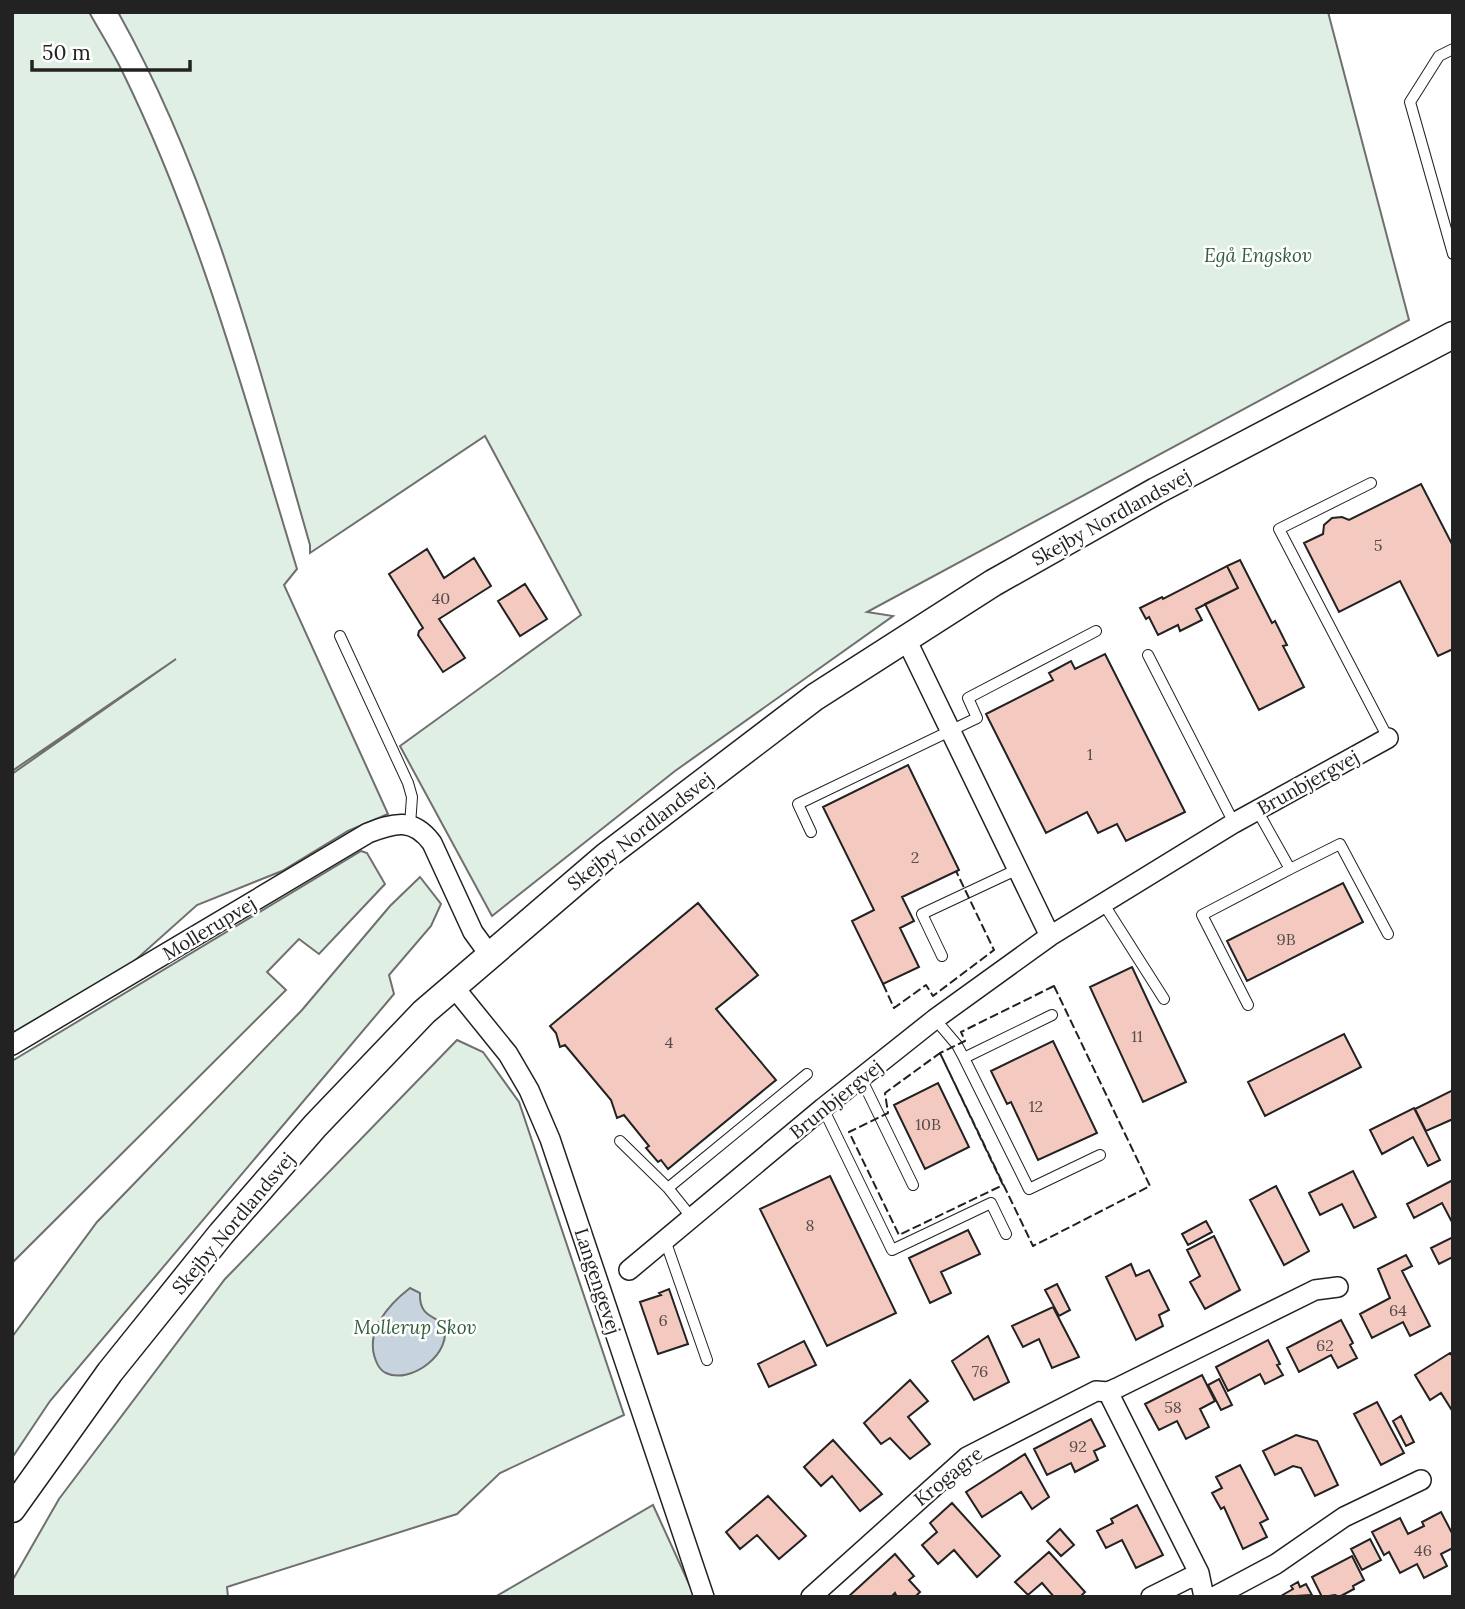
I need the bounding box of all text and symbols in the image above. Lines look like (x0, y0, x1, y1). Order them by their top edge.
scale bar (32, 28, 189, 72)
text: 50 m (42, 39, 91, 66)
park label: Egå Engskov (1204, 243, 1312, 267)
street label: Skejby Nordlandsvej (1027, 463, 1195, 571)
house number: 5 (1374, 535, 1382, 555)
house number: 40 (432, 588, 450, 608)
house number: 1 (1087, 744, 1093, 764)
street label: Brunbjergvej (1253, 744, 1363, 820)
street label: Skejby Nordlandsvej (562, 767, 718, 895)
house number: 2 (911, 847, 919, 867)
street label: Mollerupvej (158, 891, 260, 965)
house number: 9B (1276, 929, 1296, 949)
house number: 11 (1131, 1026, 1143, 1046)
house number: 4 (665, 1032, 674, 1052)
street label: Brunbjergvej (785, 1054, 887, 1144)
house number: 12 (1029, 1096, 1043, 1116)
house number: 10B (915, 1114, 941, 1134)
street label: Skejby Nordlandsvej (166, 1147, 300, 1299)
house number: 8 (806, 1215, 815, 1235)
street label: Langengevej (570, 1225, 626, 1337)
house number: 64 (1389, 1300, 1407, 1320)
house number: 6 (658, 1310, 668, 1330)
park label: Mollerup Skov (353, 1315, 477, 1339)
house number: 62 (1316, 1335, 1334, 1355)
house number: 76 (972, 1361, 988, 1381)
house number: 58 (1164, 1397, 1182, 1417)
house number: 92 (1069, 1436, 1087, 1456)
street label: Krogagre (909, 1441, 987, 1511)
house number: 46 (1414, 1540, 1432, 1560)

